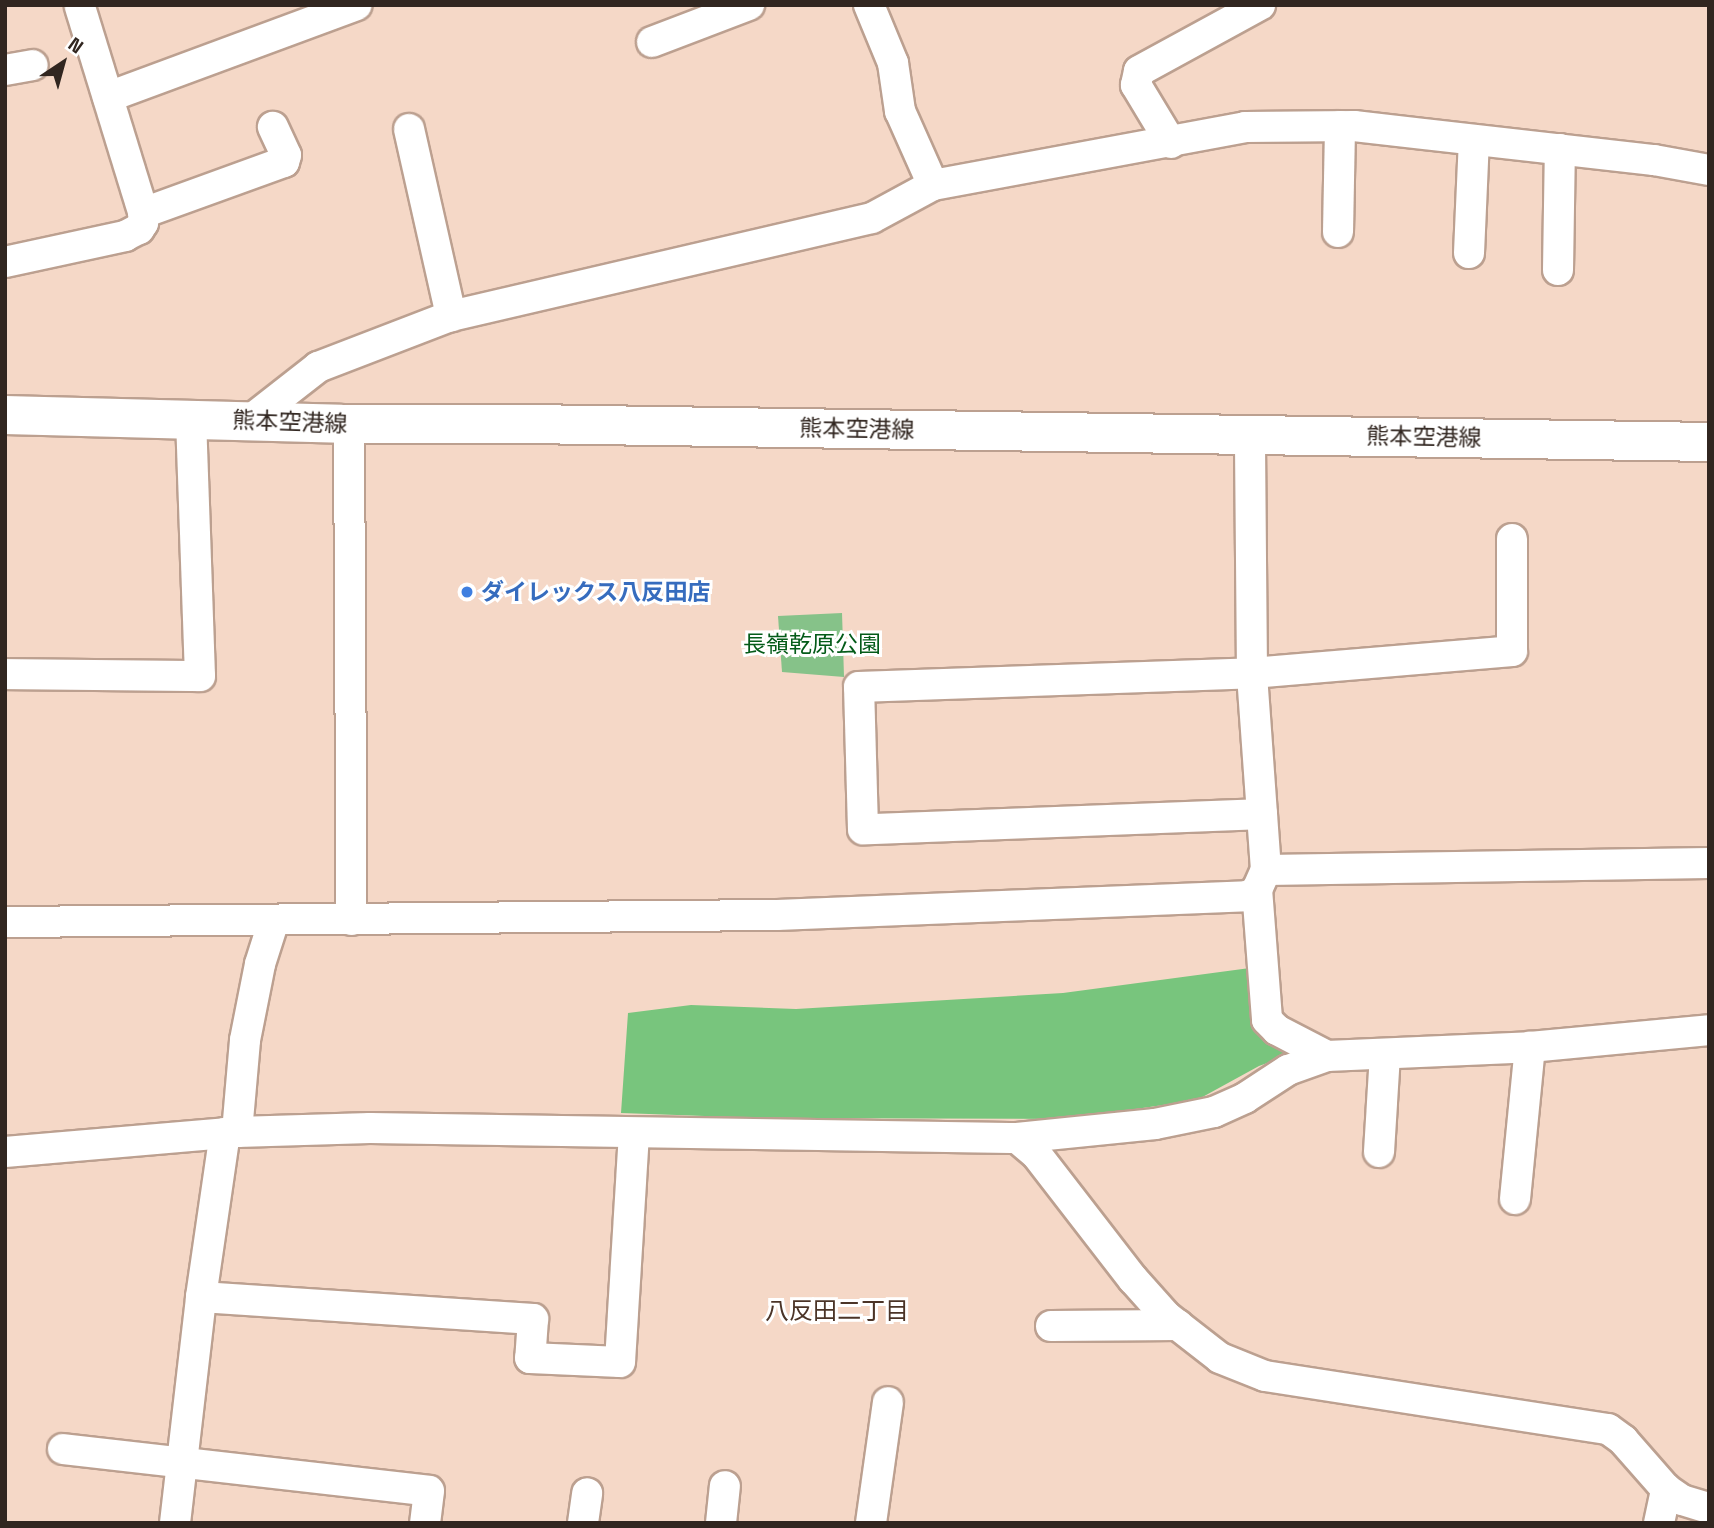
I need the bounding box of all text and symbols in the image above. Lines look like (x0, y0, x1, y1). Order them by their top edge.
north arrow (28, 28, 98, 98)
text: N (63, 32, 88, 59)
street label: 熊本空港線 (232, 406, 348, 438)
street label: 熊本空港線 (799, 414, 915, 444)
street label: 熊本空港線 (1366, 422, 1482, 452)
place label: ダイレックス八反田店 (481, 578, 711, 606)
marker: ダイレックス八反田店 (459, 584, 475, 600)
park label: 長嶺乾原公園 (743, 630, 881, 658)
district label: 八反田二丁目 (765, 1297, 909, 1325)

